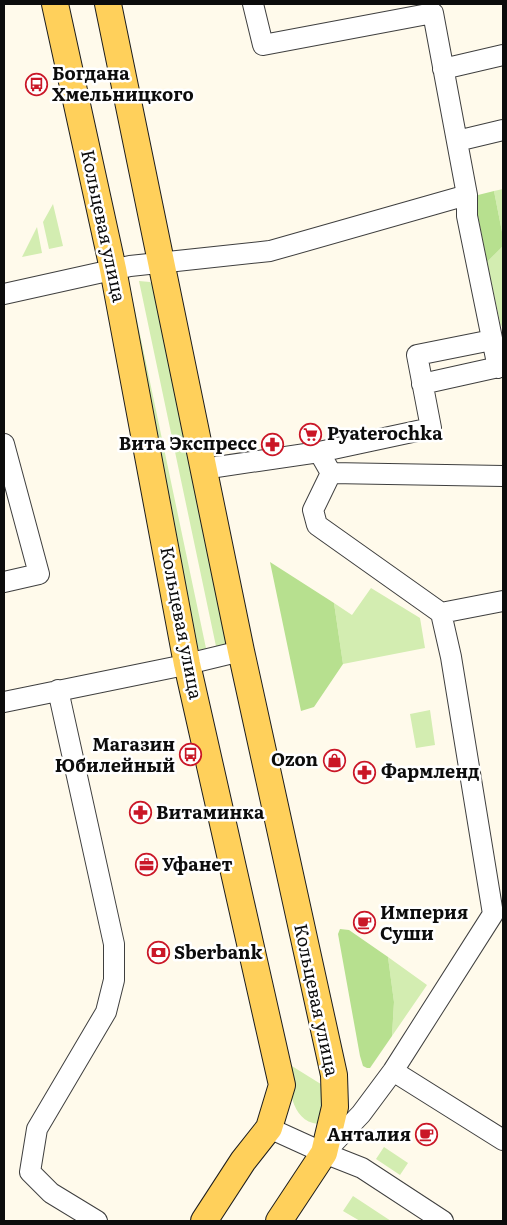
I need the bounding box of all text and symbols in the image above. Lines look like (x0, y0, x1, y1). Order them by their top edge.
place label: Богдана Хмельницкого (52, 59, 194, 107)
bus stop icon: Богдана Хмельницкого (24, 72, 48, 96)
street label: Кольцевая улица (75, 147, 134, 305)
place label: Pyaterochka (327, 419, 443, 446)
supermarket icon: Pyaterochka (299, 422, 323, 446)
place label: Вита Экспресс (119, 429, 257, 456)
pharmacy icon: Вита Экспресс (261, 432, 285, 456)
street label: Кольцевая улица (154, 544, 211, 702)
place label: Магазин Юбилейный (55, 730, 175, 778)
bus stop icon: Магазин Юбилейный (179, 743, 203, 767)
place label: Ozon (271, 745, 318, 772)
shop icon: Ozon (322, 748, 346, 772)
place label: Фармленд (381, 757, 479, 784)
pharmacy icon: Фармленд (353, 760, 377, 784)
place label: Витаминка (156, 798, 265, 825)
pharmacy icon: Витаминка (128, 801, 152, 825)
place label: Уфанет (162, 850, 233, 877)
office icon: Уфанет (134, 853, 158, 877)
place label: Империя Суши (380, 898, 468, 946)
cafe icon: Империя Суши (352, 911, 376, 935)
street label: Кольцевая улица (288, 921, 347, 1079)
place label: Sberbank (174, 938, 263, 965)
bank icon: Sberbank (146, 941, 170, 965)
place label: Анталия (327, 1120, 411, 1147)
cafe icon: Анталия (415, 1123, 439, 1147)

